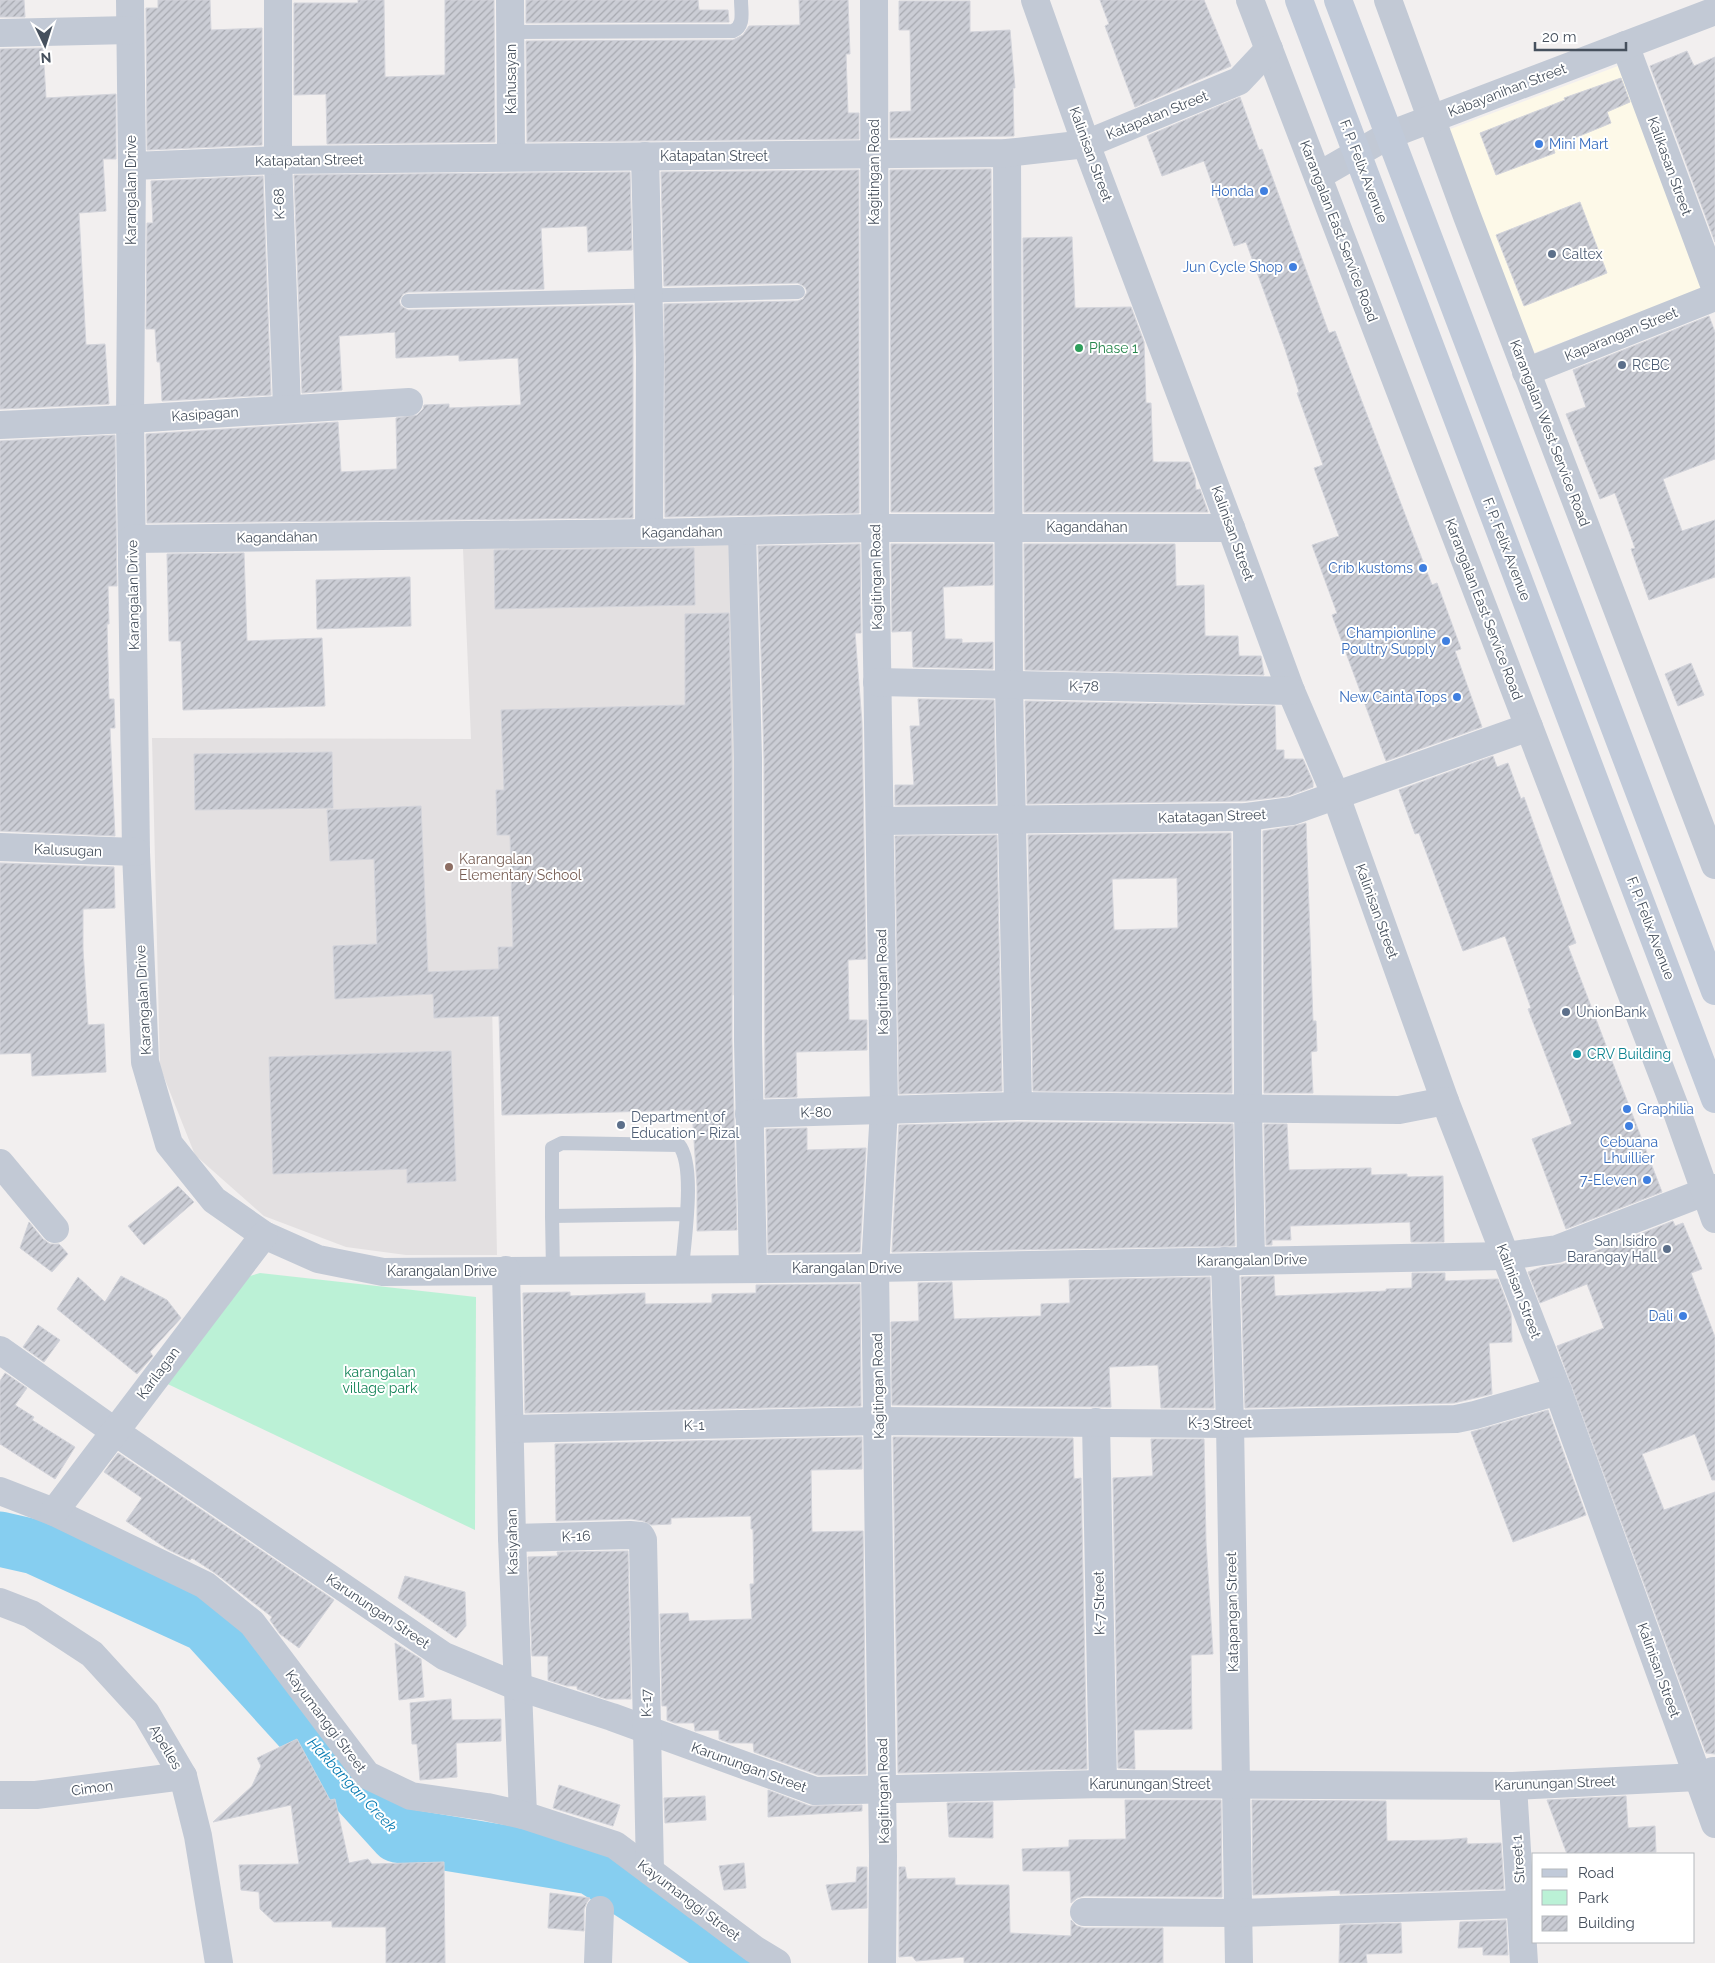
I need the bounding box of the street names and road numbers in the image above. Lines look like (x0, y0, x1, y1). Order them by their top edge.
street label: Kahusayan (503, 44, 519, 114)
street label: Kabayanihan Street (1446, 60, 1569, 120)
street label: Katapatan Street (1104, 87, 1210, 143)
street label: Kalinisan Street (1066, 104, 1116, 204)
street label: Kalikasan Street (1645, 115, 1695, 218)
street label: F. P. Felix Avenue (1337, 117, 1391, 225)
street label: Kagitingan Road (866, 119, 882, 225)
street label: Karangalan Drive (123, 135, 139, 245)
street label: Karangalan East Service Road (1297, 138, 1381, 324)
street label: Katapatan Street (660, 148, 768, 164)
street label: Katapatan Street (255, 151, 363, 169)
street label: K-68 (270, 188, 288, 220)
street label: Kaparangan Street (1562, 304, 1680, 364)
street label: Karangalan West Service Road (1507, 338, 1593, 528)
street label: Kasipagan (171, 404, 239, 424)
street label: Kalinisan Street (1208, 483, 1258, 583)
street label: F. P. Felix Avenue (1480, 495, 1534, 603)
street label: Karangalan East Service Road (1442, 516, 1526, 702)
street label: Kagandahan (1046, 519, 1128, 535)
street label: Kagandahan (641, 523, 723, 541)
street label: Kagitingan Road (867, 524, 885, 630)
street label: Kagandahan (236, 528, 318, 546)
street label: Karangalan Drive (124, 540, 142, 650)
street label: K-78 (1069, 678, 1099, 694)
street label: Katatagan Street (1158, 806, 1267, 826)
street label: Kalusugan (34, 841, 102, 859)
street label: Kalinisan Street (1352, 861, 1402, 961)
street label: F. P. Felix Avenue (1624, 874, 1678, 982)
street label: Kagitingan Road (873, 929, 891, 1035)
street label: Karangalan Drive (132, 945, 154, 1055)
street label: K-80 (800, 1103, 832, 1121)
street label: Kalinisan Street (1494, 1242, 1544, 1341)
street label: Karangalan Drive (1197, 1251, 1307, 1269)
street label: Karangalan Drive (792, 1260, 902, 1276)
street label: Karangalan Drive (387, 1263, 497, 1279)
street label: Kagitingan Road (869, 1333, 887, 1439)
street label: Karilagan (133, 1344, 183, 1402)
street label: K-3 Street (1188, 1415, 1252, 1431)
street label: K-1 (684, 1417, 704, 1433)
street label: Kasiyahan (503, 1509, 521, 1575)
street label: K-16 (561, 1527, 591, 1545)
street label: Katapangan Street (1223, 1551, 1241, 1672)
street label: Karunungan Street (323, 1570, 433, 1652)
street label: K-7 Street (1090, 1571, 1108, 1635)
street label: Kalinisan Street (1634, 1620, 1684, 1720)
street label: Kayumanggi Street (282, 1667, 370, 1775)
street label: K-17 (638, 1688, 654, 1717)
street label: Apelles (147, 1722, 186, 1772)
street label: Kagitingan Road (874, 1738, 892, 1844)
street label: Karunungan Street (689, 1739, 809, 1795)
street label: Karunungan Street (1494, 1773, 1616, 1793)
street label: Karunungan Street (1089, 1776, 1211, 1792)
street label: Cimon (70, 1777, 114, 1799)
street label: Street 1 (1508, 1834, 1528, 1884)
street label: Kayumanggi Street (635, 1856, 743, 1944)

